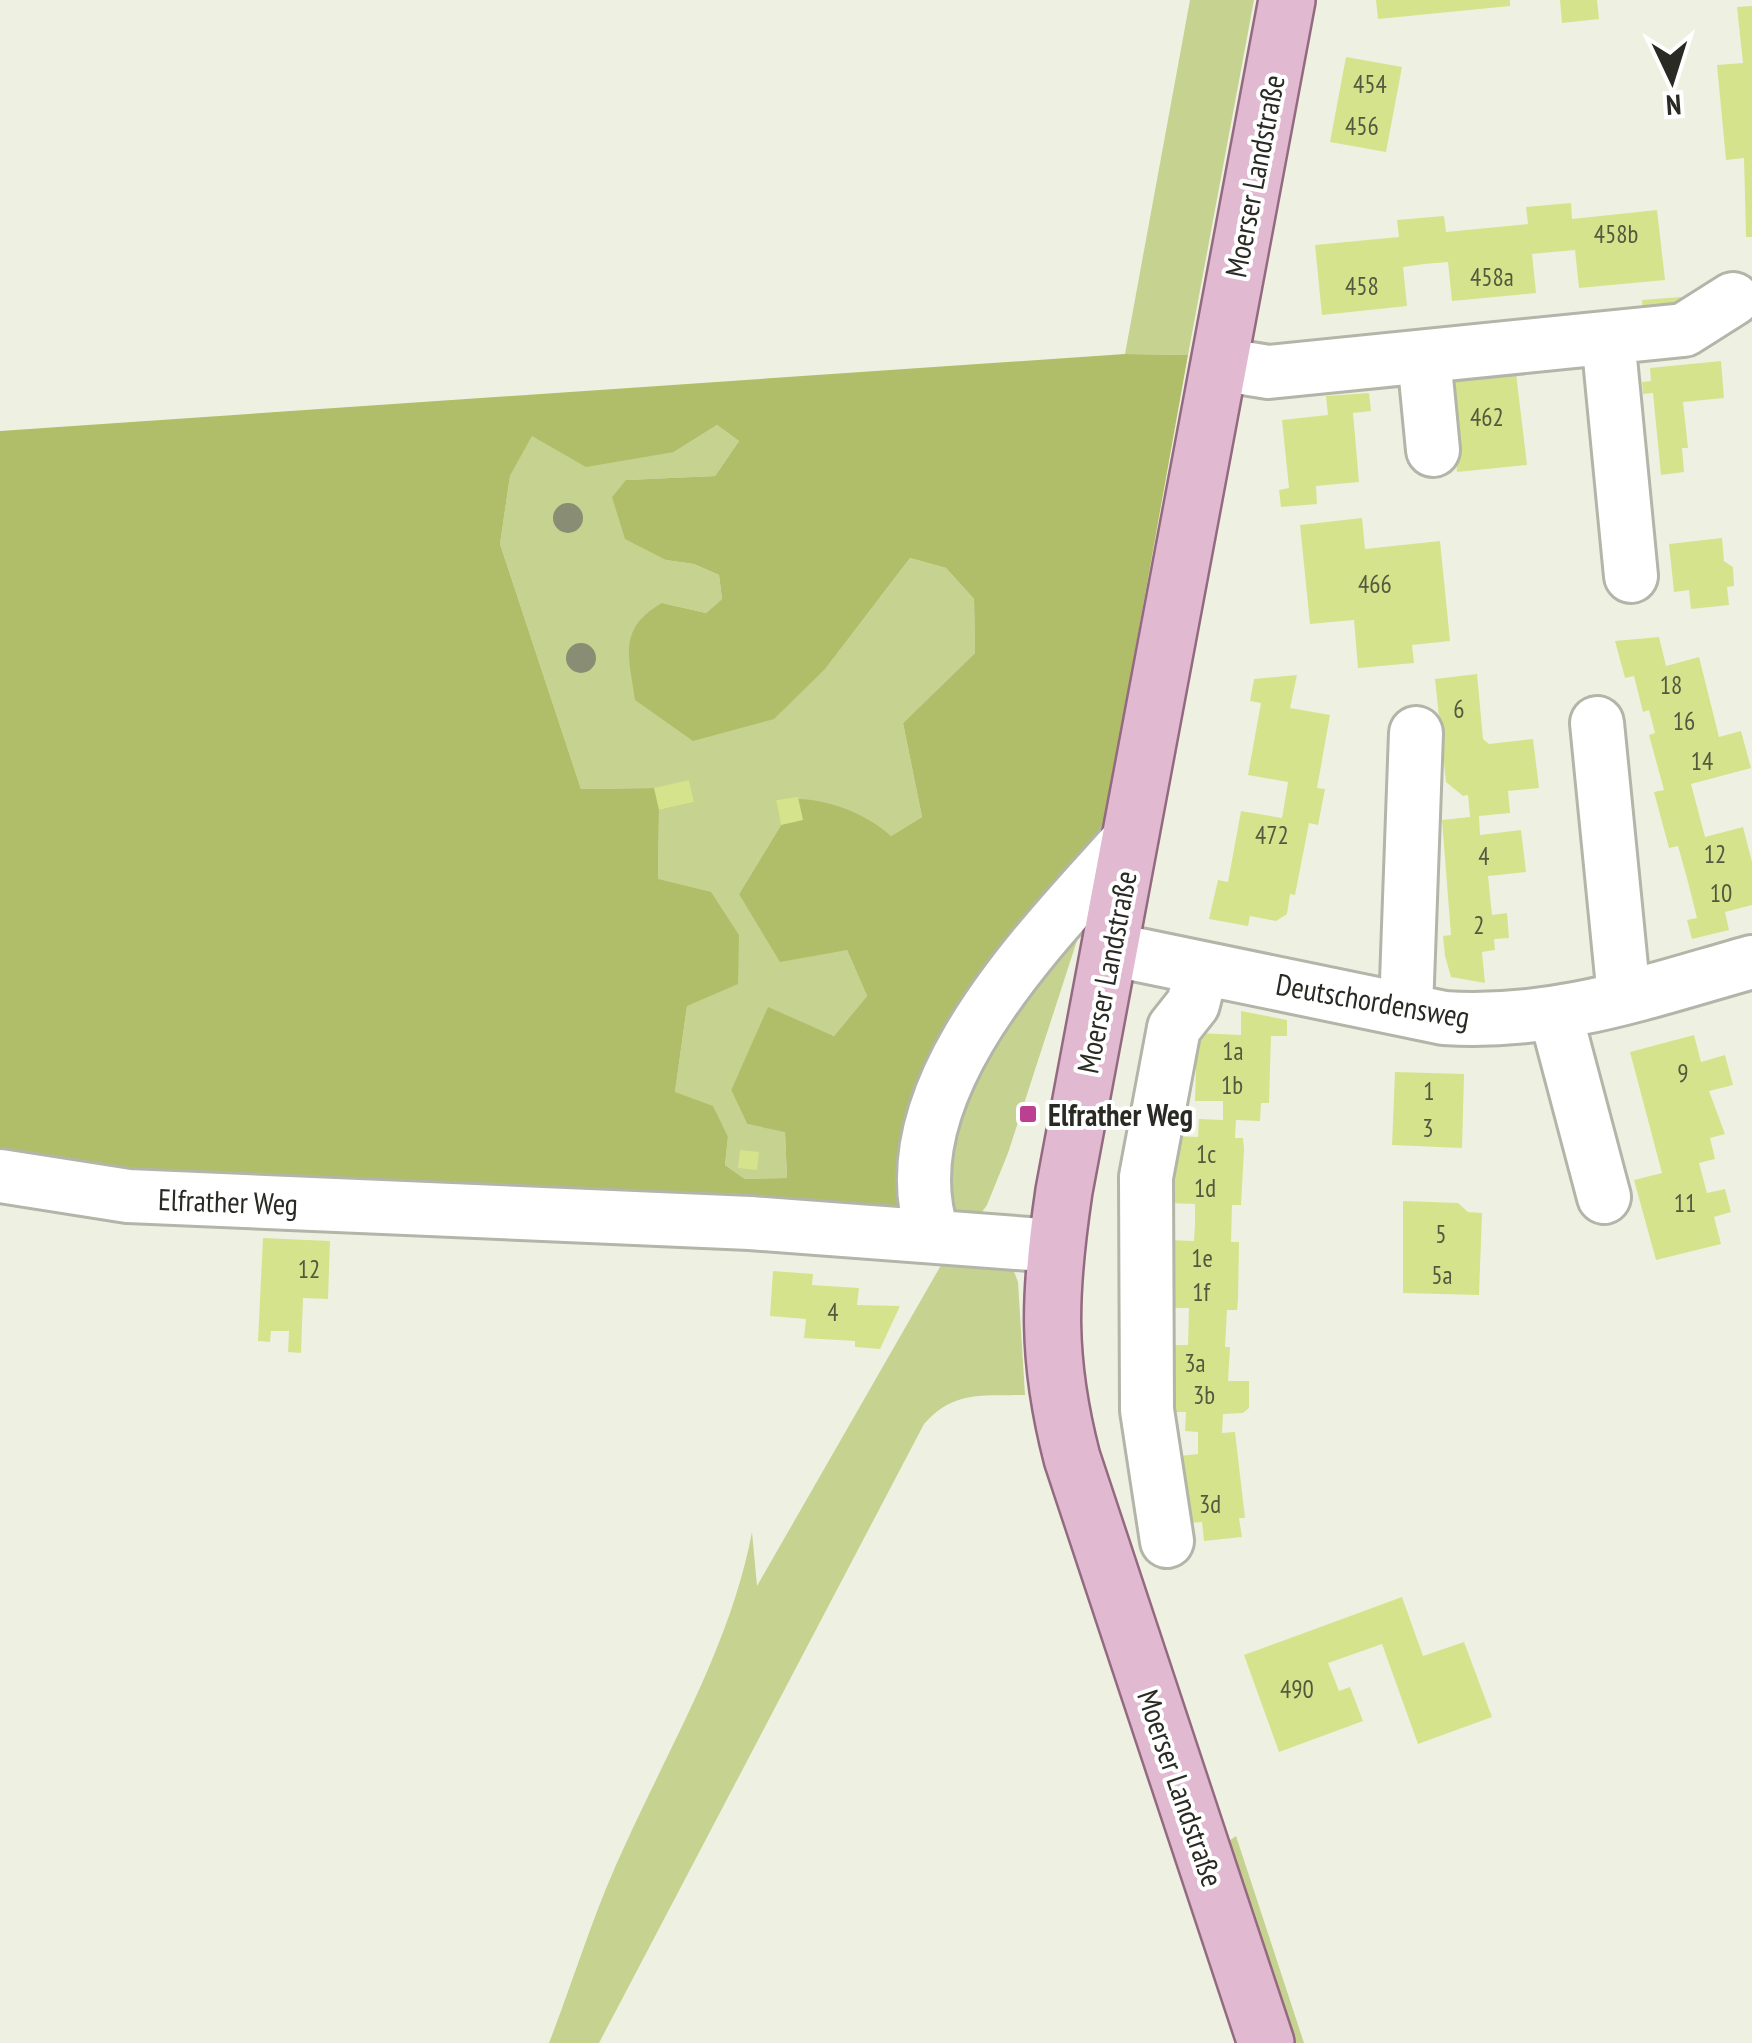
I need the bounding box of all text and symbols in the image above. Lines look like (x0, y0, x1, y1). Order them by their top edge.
north arrow (1622, 30, 1722, 130)
house number: 454 (1353, 68, 1387, 100)
street label: Moerser Landstraße (1215, 71, 1293, 281)
text: N (1665, 86, 1683, 124)
house number: 456 (1345, 110, 1379, 142)
house number: 458b (1594, 218, 1638, 250)
house number: 458a (1470, 261, 1514, 293)
house number: 458 (1345, 270, 1379, 302)
house number: 462 (1470, 401, 1504, 433)
house number: 466 (1358, 568, 1392, 600)
house number: 18 (1660, 669, 1682, 701)
house number: 6 (1453, 693, 1465, 725)
house number: 16 (1673, 705, 1695, 737)
house number: 14 (1691, 745, 1713, 777)
house number: 472 (1255, 819, 1289, 851)
house number: 12 (1704, 838, 1726, 870)
house number: 4 (1478, 840, 1490, 872)
street label: Moerser Landstraße (1067, 867, 1145, 1077)
house number: 10 (1710, 877, 1732, 909)
house number: 2 (1473, 909, 1485, 941)
street label: Deutschordensweg (1273, 964, 1473, 1036)
house number: 1a (1222, 1035, 1244, 1067)
house number: 9 (1677, 1057, 1689, 1089)
house number: 1b (1221, 1069, 1243, 1101)
house number: 1 (1423, 1075, 1435, 1107)
place label: Elfrather Weg (1048, 1095, 1193, 1134)
marker: Elfrather Weg (1017, 1103, 1039, 1125)
house number: 3 (1422, 1112, 1434, 1144)
house number: 1c (1196, 1138, 1216, 1170)
house number: 1d (1194, 1172, 1216, 1204)
street label: Elfrather Weg (157, 1179, 299, 1223)
house number: 11 (1674, 1187, 1696, 1219)
house number: 5 (1435, 1218, 1447, 1250)
house number: 1e (1191, 1242, 1213, 1274)
house number: 12 (298, 1253, 320, 1285)
house number: 5a (1431, 1259, 1453, 1291)
house number: 1f (1192, 1276, 1211, 1308)
house number: 4 (827, 1296, 839, 1328)
house number: 3a (1184, 1347, 1206, 1379)
house number: 3b (1193, 1379, 1215, 1411)
house number: 3d (1199, 1488, 1221, 1520)
house number: 490 (1280, 1673, 1314, 1705)
street label: Moerser Landstraße (1129, 1684, 1233, 1892)

